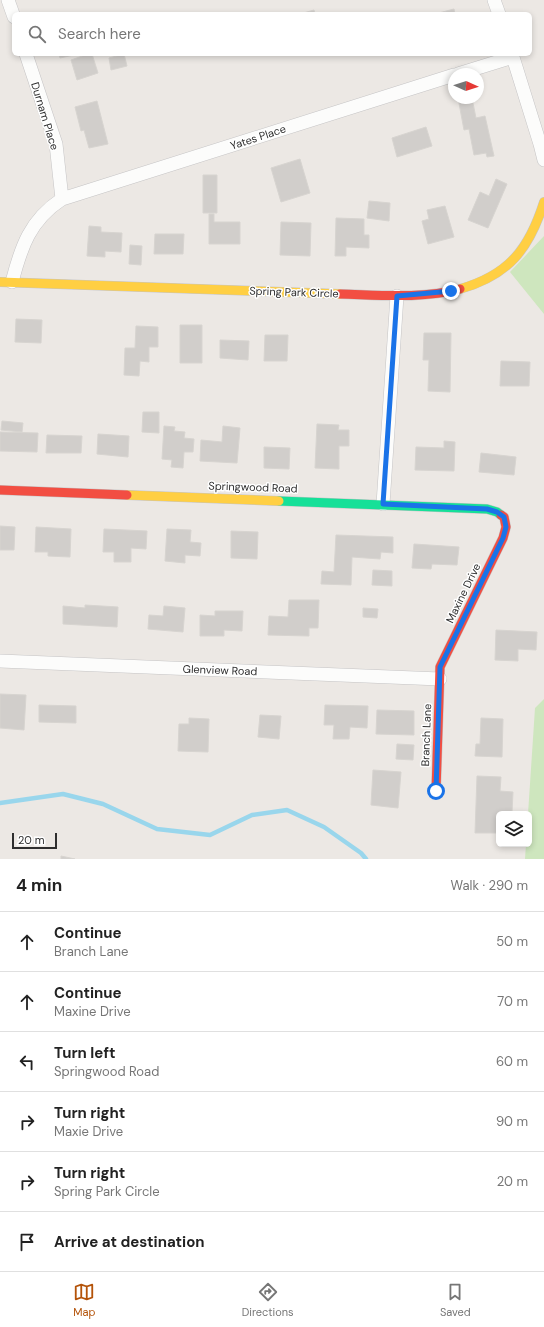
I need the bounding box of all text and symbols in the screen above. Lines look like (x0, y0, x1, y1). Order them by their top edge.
search box (12, 12, 532, 56)
icon: search (26, 23, 48, 45)
text: Search here (58, 24, 141, 44)
north arrow (448, 68, 484, 104)
street label: Durnam Place (28, 80, 62, 152)
street label: Yates Place (228, 121, 288, 153)
route end (442, 282, 460, 300)
street label: Spring Park Circle (249, 283, 339, 301)
street label: Springwood Road (208, 478, 298, 496)
street label: Maxine Drive (442, 561, 484, 625)
street label: Glenview Road (182, 662, 258, 678)
street label: Branch Lane (418, 703, 434, 767)
route start (427, 782, 445, 800)
map controls (496, 811, 532, 847)
button: layers (496, 811, 532, 847)
scale bar (12, 831, 57, 850)
text: 20 m (18, 833, 44, 847)
text: 4 min (16, 874, 62, 896)
text: Walk · 290 m (451, 877, 528, 894)
text: Continue (54, 923, 122, 943)
icon: ahead (16, 931, 38, 953)
text: 50 m (496, 933, 528, 950)
text: Branch Lane (54, 943, 128, 960)
text: Continue (54, 983, 122, 1003)
icon: ahead (16, 991, 38, 1013)
text: 70 m (497, 993, 528, 1010)
text: Maxine Drive (54, 1003, 131, 1020)
text: Turn left (54, 1043, 115, 1063)
icon: left (16, 1051, 38, 1073)
text: 60 m (496, 1053, 528, 1070)
text: Springwood Road (54, 1063, 159, 1080)
text: Turn right (54, 1103, 125, 1123)
icon: right (16, 1111, 38, 1133)
text: 90 m (496, 1113, 528, 1130)
text: Maxie Drive (54, 1123, 123, 1140)
text: Turn right (54, 1163, 125, 1183)
icon: right (16, 1171, 38, 1193)
text: 20 m (497, 1173, 528, 1190)
text: Spring Park Circle (54, 1183, 160, 1200)
icon: arrive (16, 1231, 38, 1253)
text: Arrive at destination (54, 1232, 205, 1252)
tab: Map (73, 1281, 95, 1319)
tab: Directions (242, 1281, 294, 1319)
tab: Saved (440, 1281, 471, 1319)

